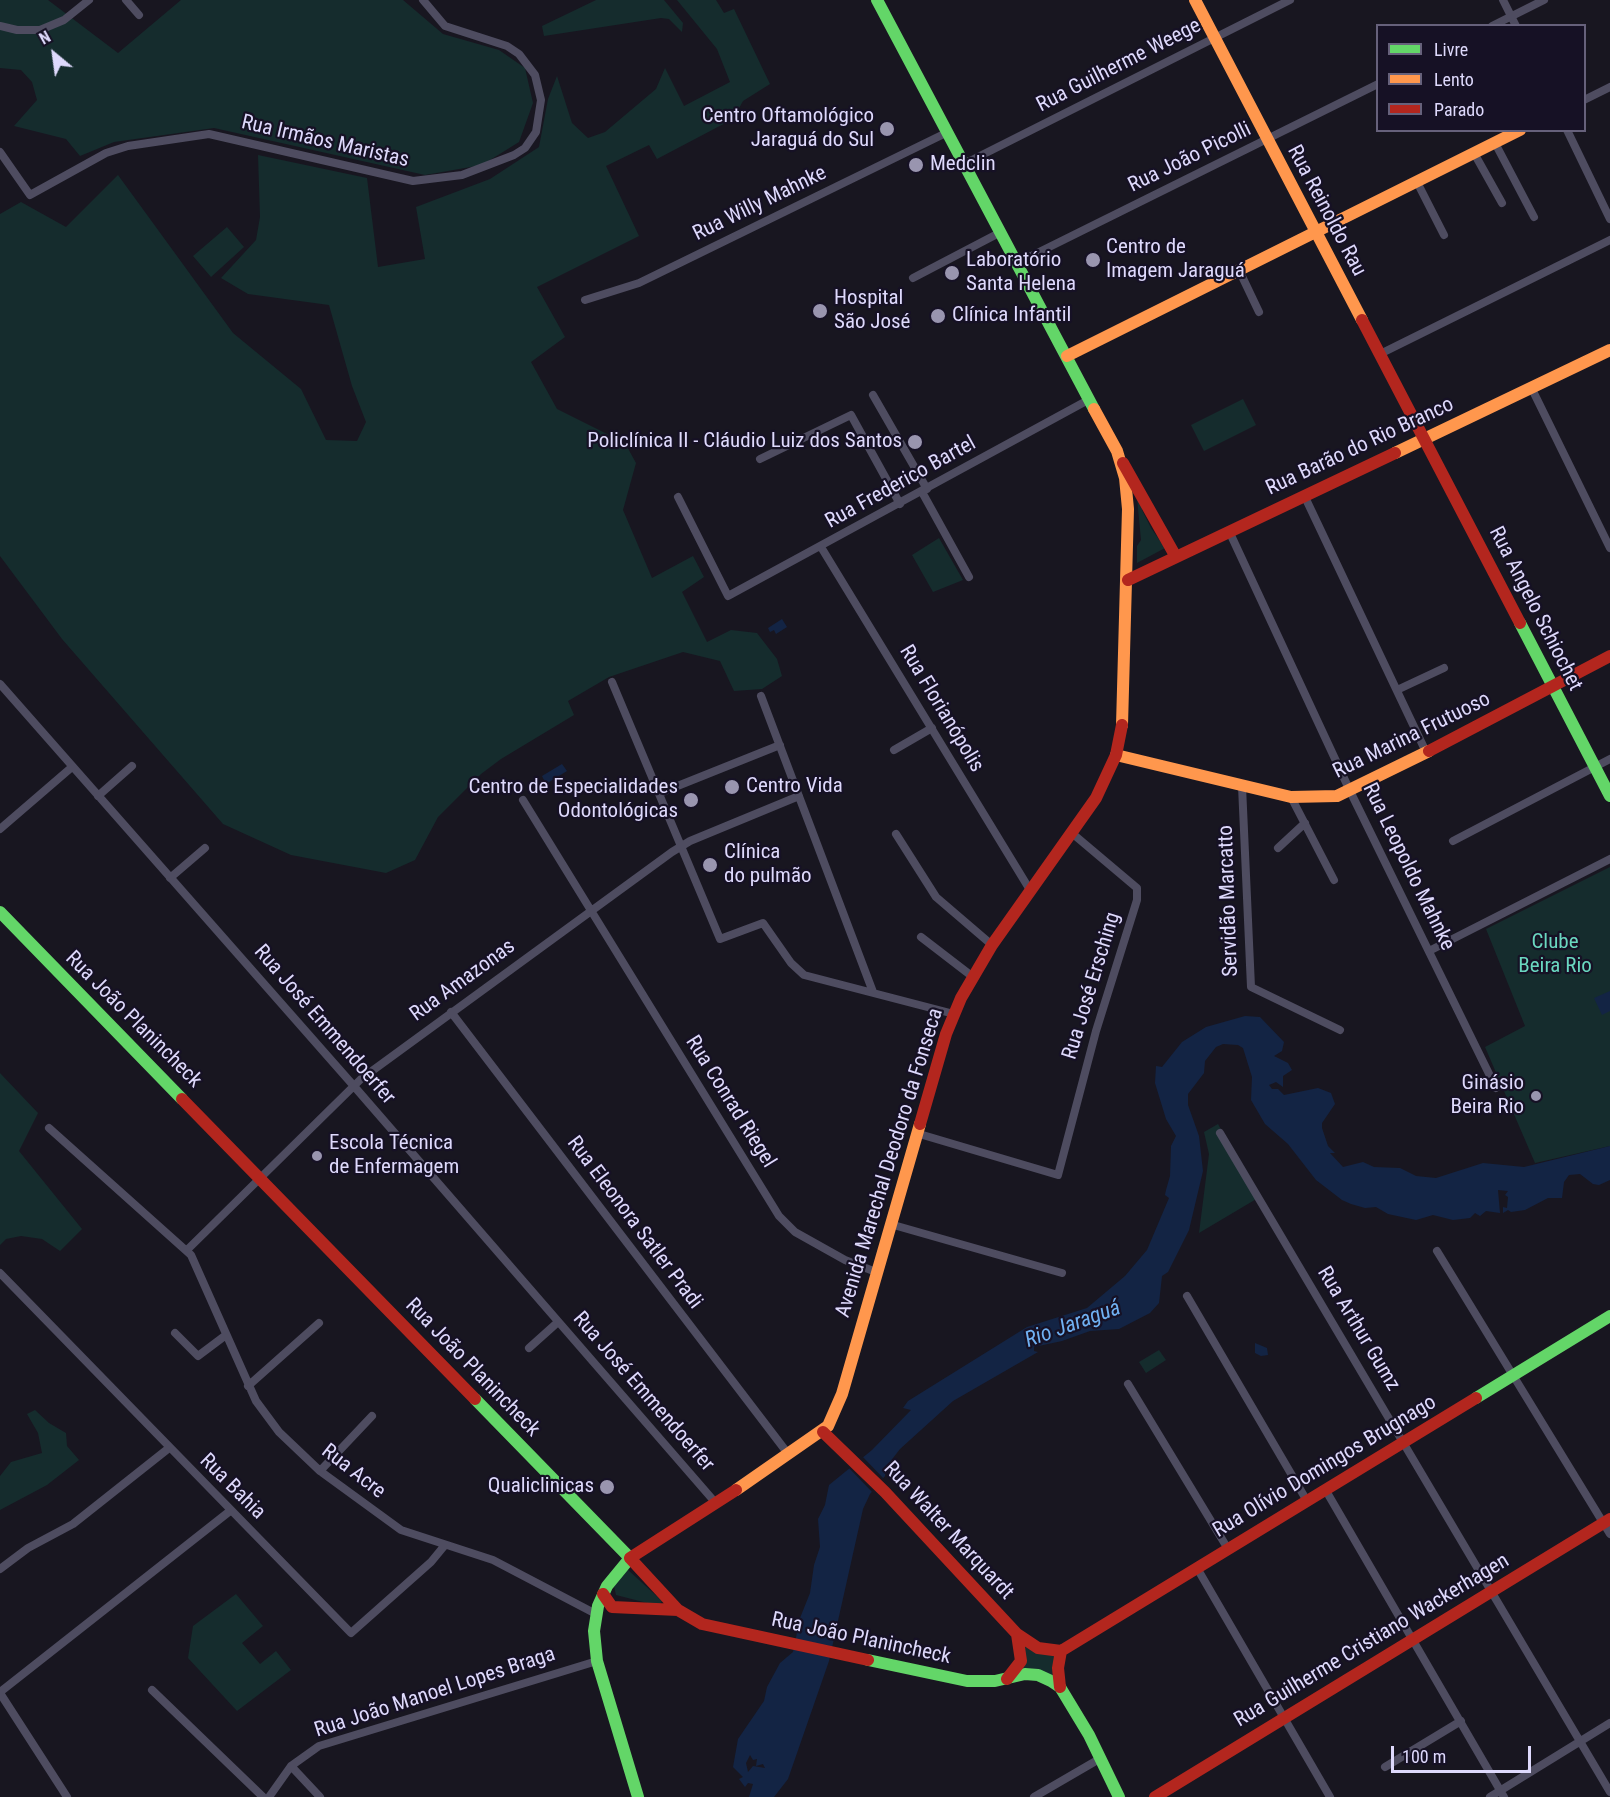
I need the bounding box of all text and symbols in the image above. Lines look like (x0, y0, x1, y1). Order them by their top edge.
street label: Rua Guilherme Weege (1033, 14, 1205, 118)
north arrow (24, 24, 84, 84)
legend (1376, 24, 1586, 132)
text: N (36, 27, 54, 49)
text: Livre (1434, 39, 1468, 60)
text: Lento (1434, 69, 1474, 90)
text: Parado (1434, 99, 1484, 120)
place label: Centro Oftamológico Jaraguá do Sul (702, 104, 874, 154)
street label: Rua Irmãos Maristas (239, 110, 411, 174)
street label: Rua João Picolli (1125, 117, 1255, 199)
marker: Centro Oftamológico Jaraguá do Sul (878, 120, 896, 138)
street label: Rua Reinoldo Rau (1281, 141, 1371, 281)
place label: Medclin (930, 152, 996, 178)
marker: Medclin (907, 156, 925, 174)
street label: Rua Willy Mahnke (689, 161, 831, 247)
place label: Centro de Imagem Jaraguá (1106, 235, 1245, 285)
place label: Laboratório Santa Helena (966, 248, 1076, 298)
marker: Centro de Imagem Jaraguá (1084, 251, 1102, 269)
marker: Laboratório Santa Helena (943, 264, 961, 282)
place label: Hospital São José (834, 286, 910, 336)
marker: Hospital São José (811, 302, 829, 320)
place label: Clínica Infantil (952, 303, 1071, 329)
marker: Clínica Infantil (929, 307, 947, 325)
street label: Rua Barão do Rio Branco (1262, 392, 1458, 502)
place label: Policlínica II - Cláudio Luiz dos Santos (587, 429, 902, 455)
street label: Rua Frederico Bartel (821, 431, 981, 535)
marker: Policlínica II - Cláudio Luiz dos Santos (906, 433, 924, 451)
street label: Rua Angelo Schiochet (1483, 523, 1587, 695)
street label: Rua Florianópolis (893, 641, 989, 777)
street label: Rua Marina Frutuoso (1329, 687, 1495, 785)
place label: Centro Vida (746, 774, 843, 800)
place label: Centro de Especialidades Odontológicas (468, 775, 678, 825)
marker: Centro Vida (723, 778, 741, 796)
street label: Rua Leopoldo Mahnke (1356, 779, 1460, 955)
marker: Centro de Especialidades Odontológicas (682, 791, 700, 809)
street label: Servidão Marcatto (1214, 825, 1244, 977)
place label: Clínica do pulmão (724, 840, 812, 890)
marker: Clínica do pulmão (701, 856, 719, 874)
street label: Rua José Ersching (1058, 909, 1126, 1063)
park label: Clube Beira Rio (1518, 930, 1592, 980)
street label: Rua Amazonas (406, 934, 520, 1028)
street label: Rua José Emmendoerfer (248, 940, 400, 1110)
street label: Rua João Planincheck (59, 946, 207, 1094)
street label: Avenida Marechal Deodoro da Fonseca (831, 1005, 949, 1321)
street label: Rua Conrad Riegel (679, 1031, 781, 1173)
place label: Ginásio Beira Rio (1450, 1071, 1524, 1121)
marker: Ginásio Beira Rio (1529, 1089, 1543, 1103)
place label: Escola Técnica de Enfermagem (329, 1131, 459, 1181)
street label: Rua Eleonora Satler Pradi (561, 1132, 707, 1314)
marker: Escola Técnica de Enfermagem (310, 1149, 324, 1163)
street label: Rua Arthur Gumz (1311, 1262, 1405, 1396)
street label: Rua João Planincheck (399, 1293, 545, 1443)
water label: Rio Jaraguá (1022, 1296, 1124, 1354)
street label: Rua José Emmendoerfer (567, 1307, 719, 1477)
street label: Rua Olívio Domingos Brugnago (1209, 1390, 1441, 1544)
street label: Rua Acre (316, 1439, 390, 1505)
street label: Rua Bahia (194, 1449, 270, 1525)
street label: Rua Walter Marquardt (878, 1457, 1018, 1605)
place label: Qualiclinicas (488, 1474, 594, 1500)
marker: Qualiclinicas (598, 1478, 616, 1496)
street label: Rua Guilherme Cristiano Wackerhagen (1230, 1549, 1514, 1733)
street label: Rua João Planincheck (769, 1608, 953, 1670)
street label: Rua João Manoel Lopes Braga (312, 1642, 558, 1744)
scale bar (1394, 1734, 1534, 1772)
text: 100 m (1402, 1746, 1446, 1767)

